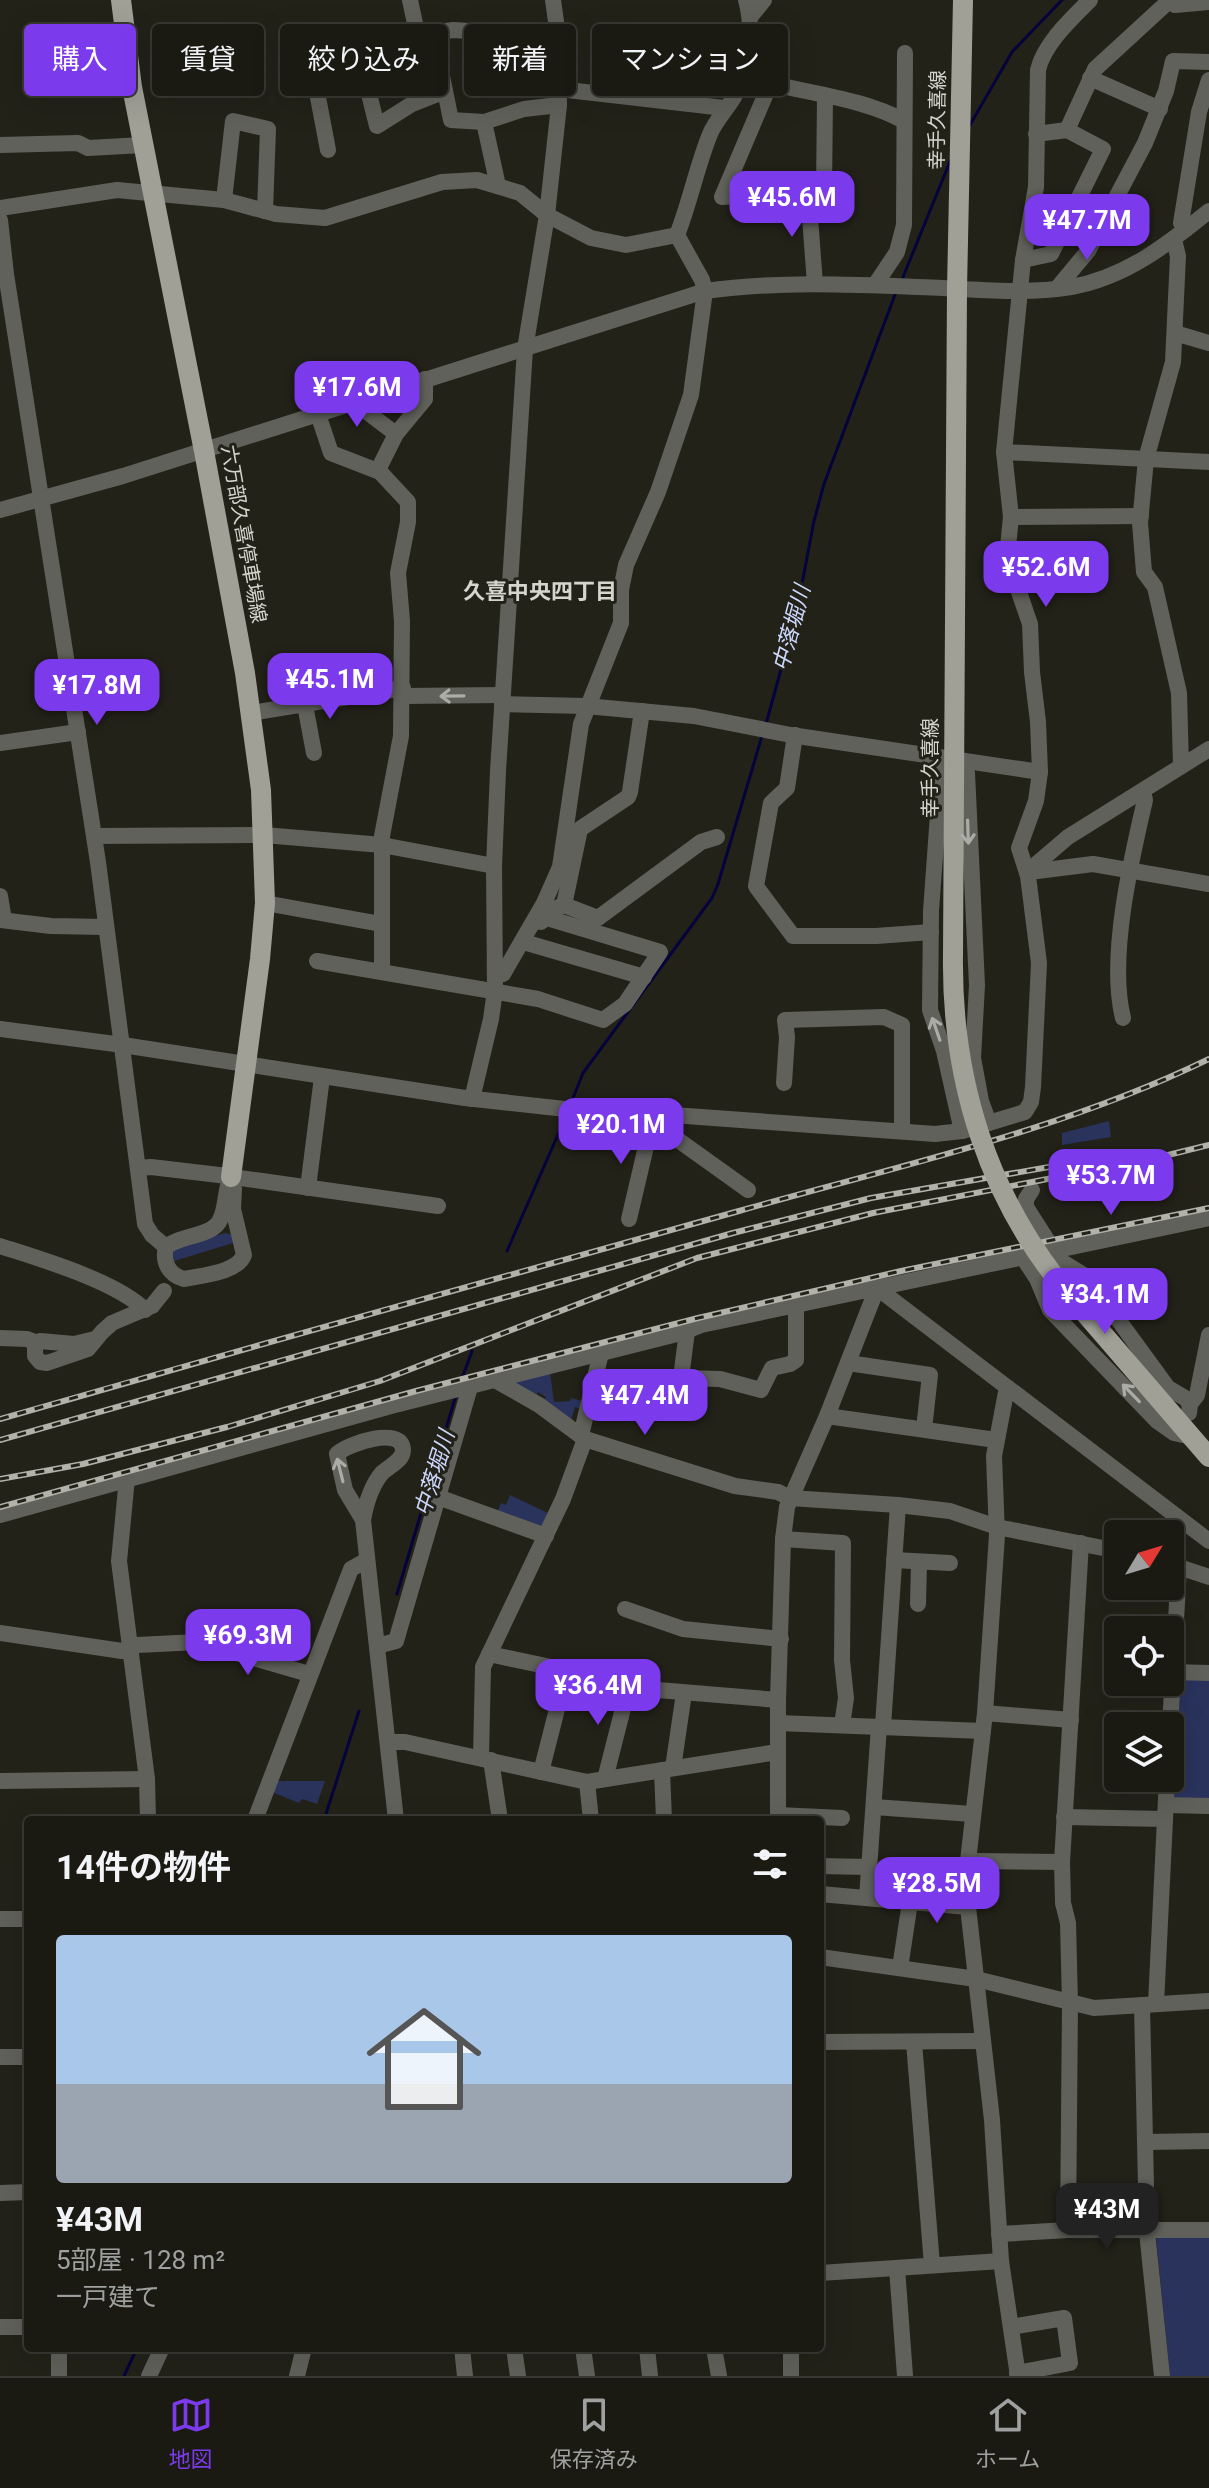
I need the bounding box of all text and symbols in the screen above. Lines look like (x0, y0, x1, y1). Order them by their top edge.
chip: 購入 (24, 24, 136, 96)
chip: 賃貸 (152, 24, 264, 96)
chip: 絞り込み (280, 24, 448, 96)
chip: 新着 (464, 24, 576, 96)
chip: マンション (592, 24, 788, 96)
street label: 幸手久喜線 (924, 70, 950, 170)
pin: ¥45.6M (727, 171, 857, 239)
text: ¥45.6M (748, 182, 837, 212)
pin: ¥47.7M (1022, 194, 1152, 262)
text: ¥47.7M (1043, 205, 1132, 235)
pin: ¥17.6M (292, 361, 422, 429)
text: ¥17.6M (313, 372, 402, 402)
street label: 六万部久喜停車場線 (217, 443, 271, 625)
pin: ¥52.6M (981, 541, 1111, 609)
text: ¥52.6M (1002, 552, 1091, 582)
district label: 久喜中央四丁目 (463, 579, 617, 604)
water label: 中落堀川 (768, 580, 815, 674)
pin: ¥45.1M (265, 653, 395, 721)
pin: ¥17.8M (32, 659, 162, 727)
text: ¥45.1M (286, 664, 375, 694)
text: ¥17.8M (53, 670, 142, 700)
one-way arrow (439, 688, 466, 704)
street label: 幸手久喜線 (918, 718, 942, 818)
one-way arrow (961, 818, 976, 845)
one-way arrow (928, 1016, 943, 1041)
pin: ¥20.1M (556, 1098, 686, 1166)
text: ¥20.1M (577, 1109, 666, 1139)
pin: ¥53.7M (1046, 1149, 1176, 1217)
text: ¥53.7M (1067, 1160, 1156, 1190)
pin: ¥34.1M (1040, 1268, 1170, 1336)
text: ¥34.1M (1061, 1279, 1150, 1309)
pin: ¥47.4M (580, 1369, 710, 1437)
text: ¥47.4M (601, 1380, 690, 1410)
one-way arrow (1122, 1383, 1140, 1403)
water label: 中落堀川 (410, 1426, 460, 1519)
one-way arrow (332, 1458, 347, 1484)
north arrow (1104, 1520, 1184, 1600)
map controls (1104, 1520, 1184, 1792)
pin: ¥69.3M (183, 1609, 313, 1677)
button: locate (1104, 1616, 1184, 1696)
text: ¥69.3M (204, 1620, 293, 1650)
pin: ¥36.4M (533, 1659, 663, 1727)
text: ¥36.4M (554, 1670, 643, 1700)
button: layers (1104, 1712, 1184, 1792)
icon: filters (748, 1842, 792, 1886)
text: 14件の物件 (56, 1847, 231, 1887)
pin: ¥28.5M (872, 1857, 1002, 1925)
text: ¥28.5M (893, 1868, 982, 1898)
icon: home (352, 1987, 496, 2131)
pin: ¥43M (1060, 2183, 1154, 2251)
text: ¥43M (1074, 2194, 1140, 2224)
text: ¥43M (56, 2199, 143, 2239)
text: 5部屋 · 128 m² (56, 2245, 225, 2275)
text: 一戸建て (56, 2282, 160, 2312)
tab: 地図 (169, 2393, 213, 2473)
tab: 保存済み (550, 2393, 638, 2473)
tab: ホーム (975, 2393, 1040, 2473)

